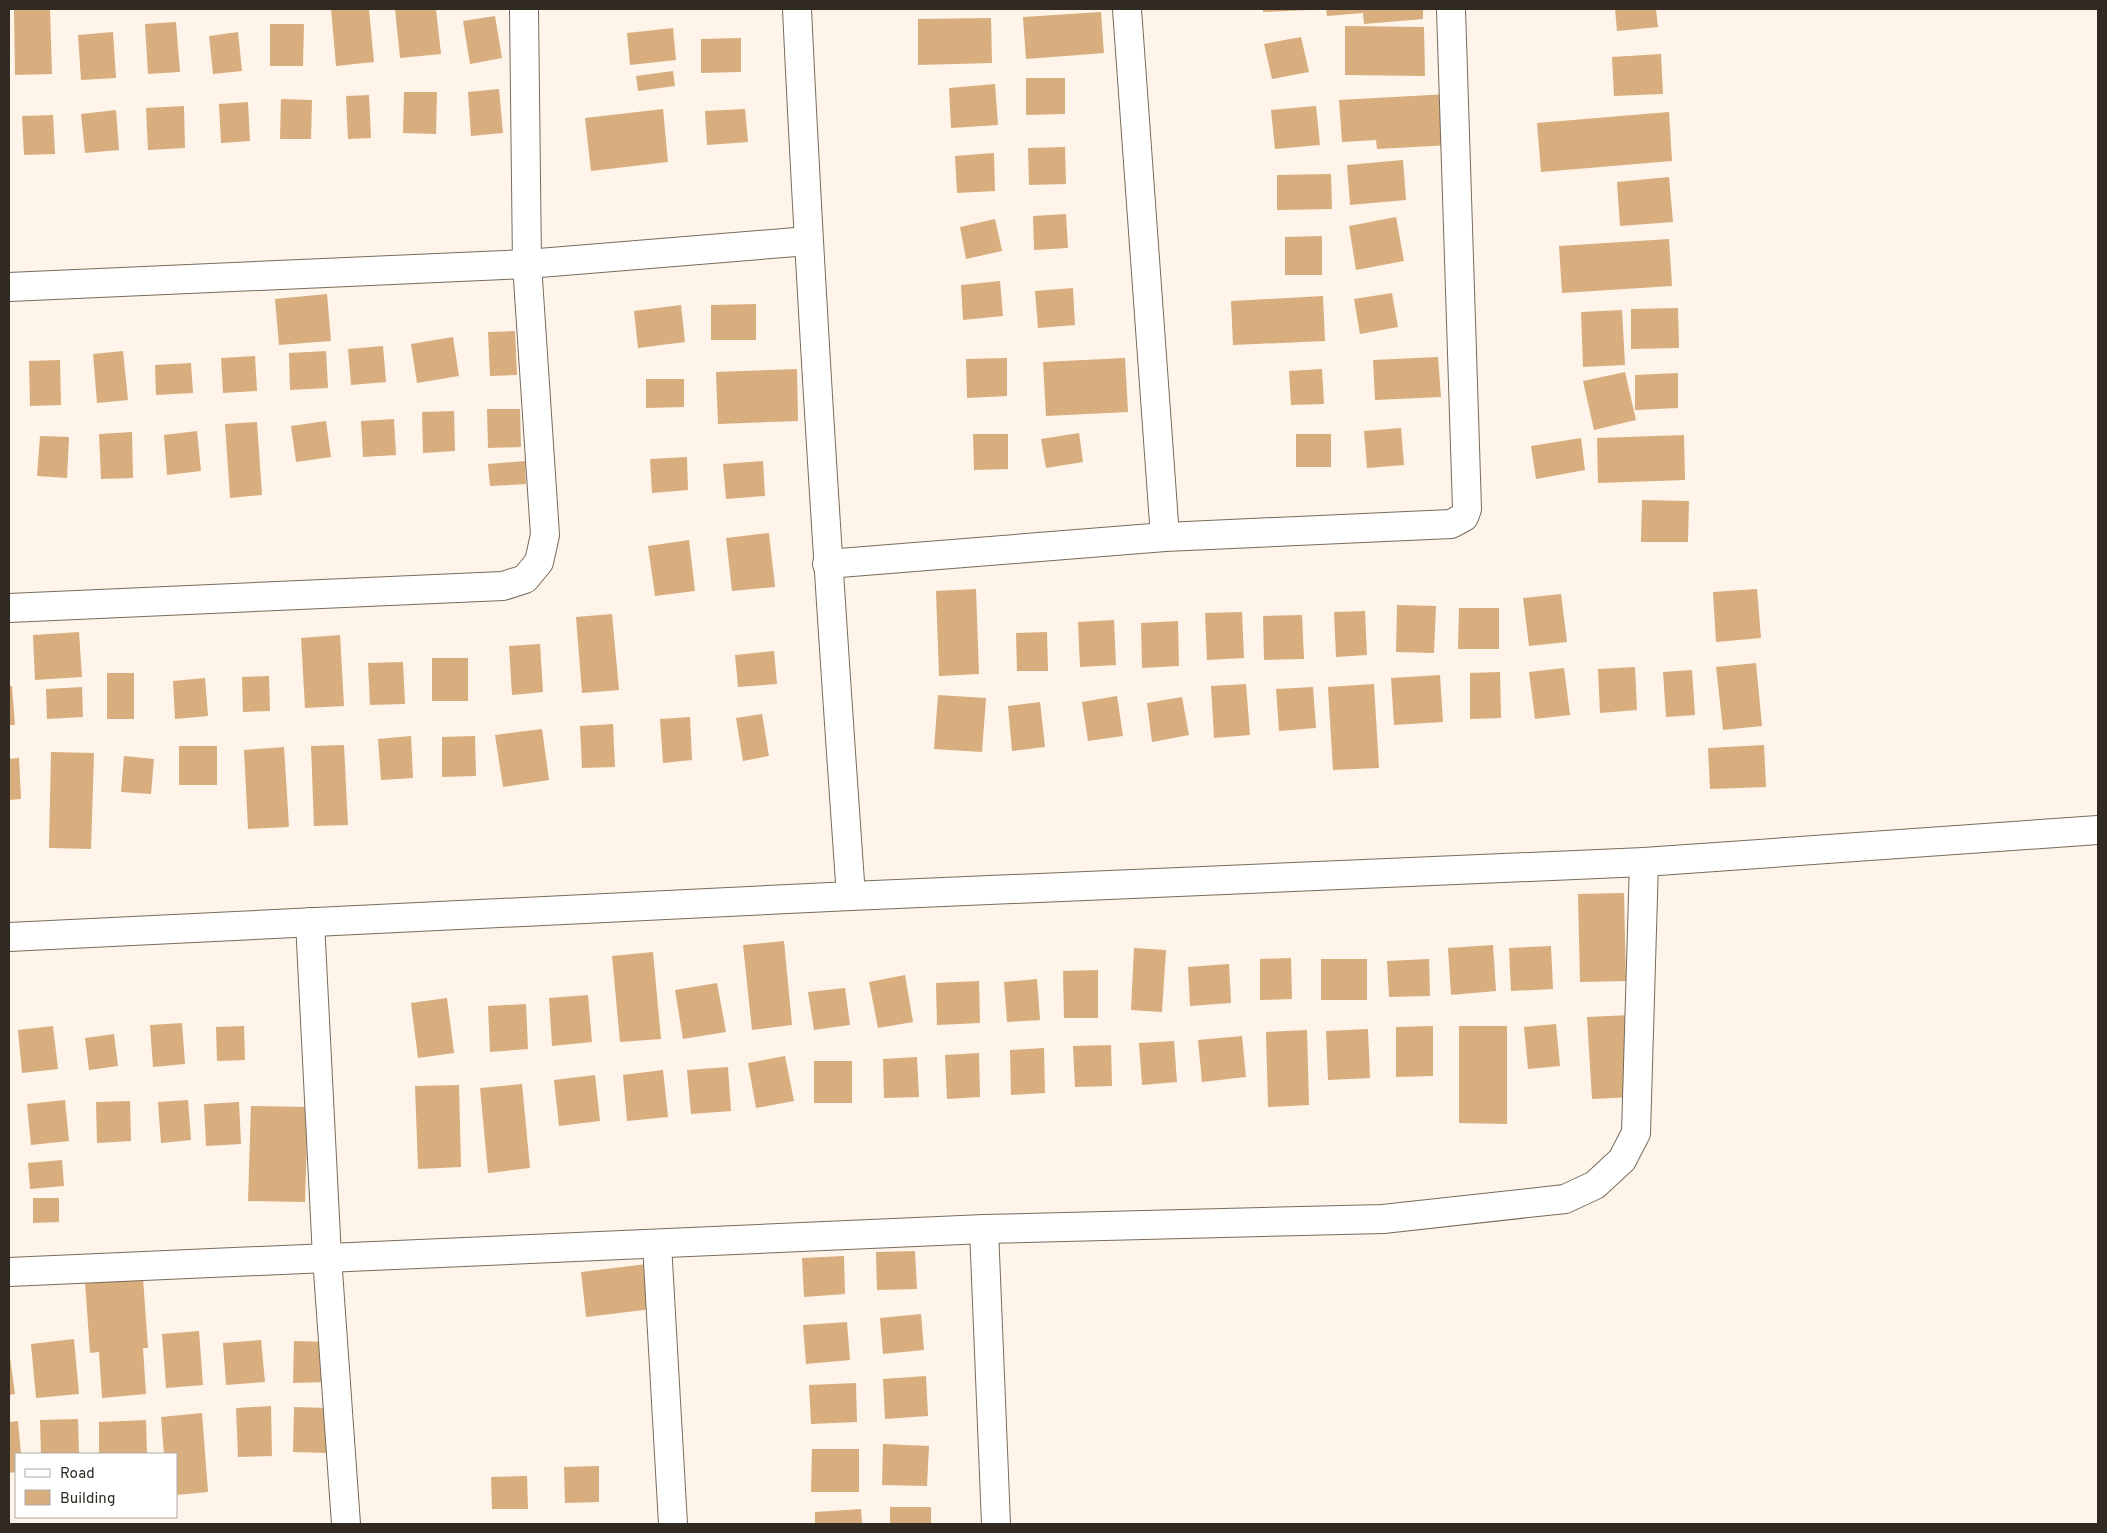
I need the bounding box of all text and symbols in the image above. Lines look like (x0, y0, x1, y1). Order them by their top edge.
legend (15, 1453, 178, 1518)
text: Road (60, 1465, 95, 1484)
text: Building (60, 1490, 115, 1509)

